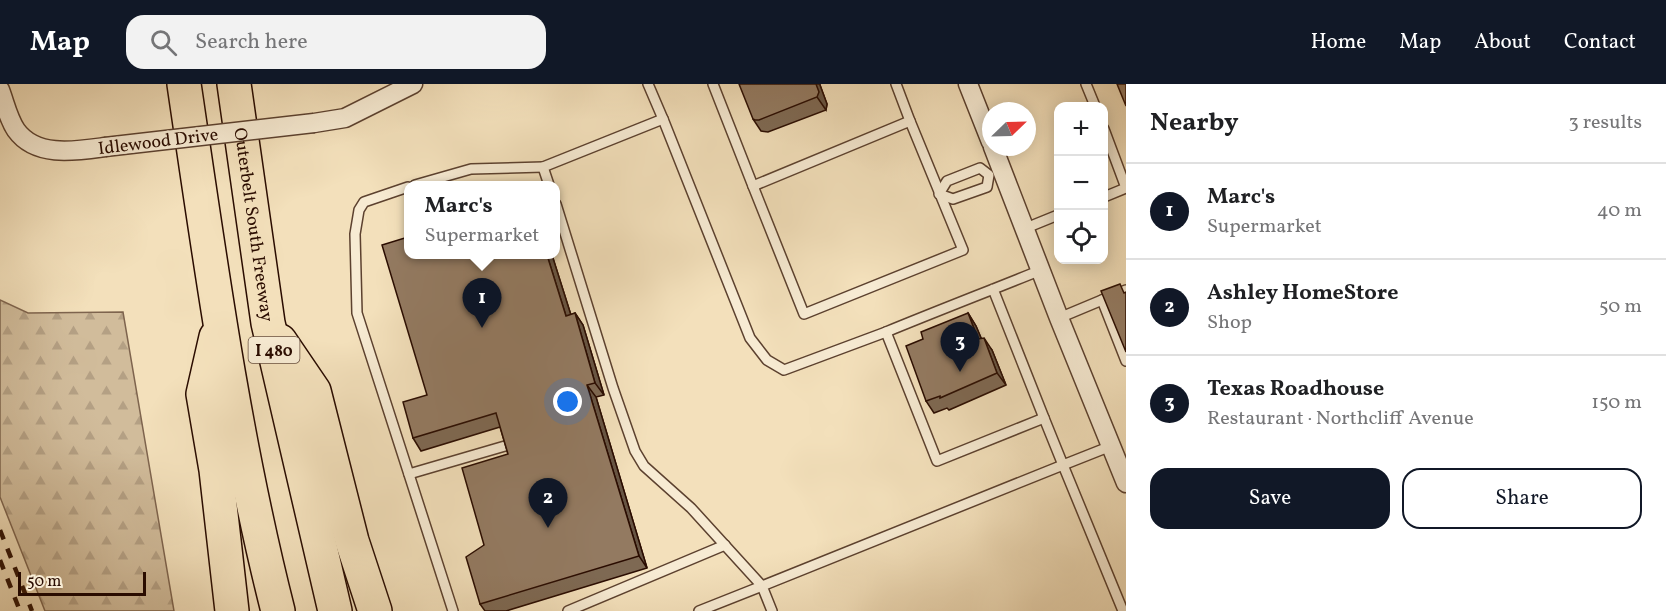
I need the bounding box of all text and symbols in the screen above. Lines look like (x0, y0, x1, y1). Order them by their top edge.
search box (126, 15, 546, 69)
text: Map (30, 23, 90, 62)
icon: search (147, 26, 180, 59)
text: Search here (195, 27, 308, 58)
text: Home (1311, 28, 1366, 57)
text: Map (1399, 28, 1441, 57)
text: About (1474, 28, 1531, 57)
text: Contact (1564, 28, 1636, 57)
north arrow (982, 102, 1036, 156)
map controls (1054, 102, 1108, 264)
button: + (1054, 102, 1108, 156)
text: Nearby (1150, 105, 1239, 141)
text: 3 results (1568, 109, 1642, 137)
street label: Idlewood Drive (97, 123, 220, 162)
street label: Outerbelt South Freeway (226, 126, 279, 324)
button: − (1054, 156, 1108, 210)
popup (404, 181, 560, 259)
text: Marc's (1207, 182, 1275, 213)
text: Marc's (425, 191, 493, 222)
text: 1 (1165, 197, 1174, 225)
text: 40 m (1597, 197, 1642, 225)
button: locate (1054, 210, 1108, 264)
text: Supermarket (1207, 213, 1322, 241)
text: Supermarket (425, 222, 539, 250)
pin: 1 (462, 278, 502, 328)
text: Ashley HomeStore (1207, 278, 1398, 309)
text: 2 (1164, 293, 1175, 321)
text: 50 m (1599, 293, 1642, 321)
text: Shop (1207, 309, 1252, 337)
pin: 3 (940, 322, 980, 372)
road number: I 480 (248, 337, 300, 363)
text: Texas Roadhouse (1207, 374, 1384, 405)
your location (553, 387, 582, 416)
text: 3 (1164, 389, 1175, 417)
text: 150 m (1591, 389, 1642, 417)
text: Restaurant · Northcliff Avenue (1207, 405, 1474, 433)
button: Save (1150, 468, 1390, 529)
button: Share (1402, 468, 1642, 529)
pin: 2 (528, 478, 568, 528)
scale bar (18, 569, 146, 596)
text: 50 m (27, 571, 61, 593)

